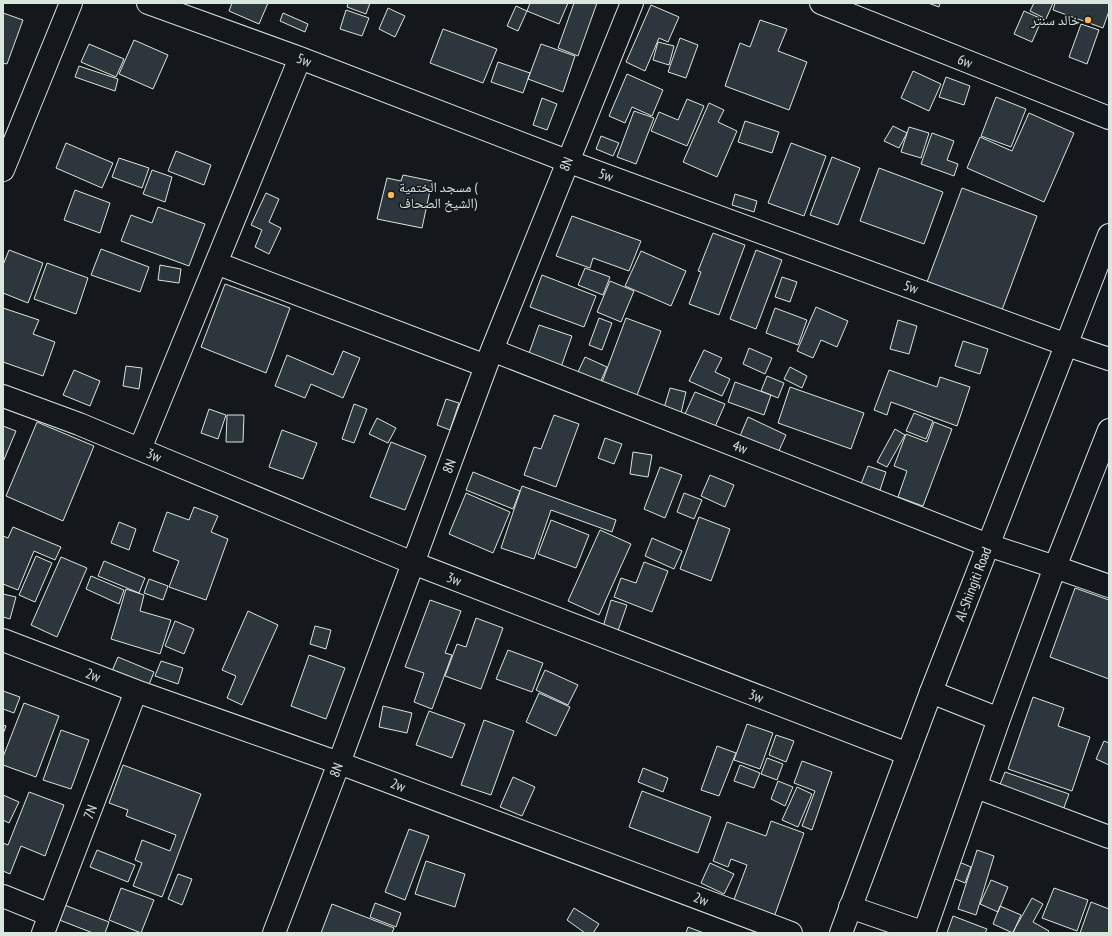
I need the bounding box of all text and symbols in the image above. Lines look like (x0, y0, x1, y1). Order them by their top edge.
place label: خالد سنتر (1030, 11, 1080, 29)
marker: خالد سنتر (1083, 15, 1093, 25)
street label: 5w (294, 49, 315, 71)
street label: 6w (955, 50, 976, 72)
street label: 8N (555, 154, 577, 174)
street label: 5w (596, 164, 617, 186)
place label: مسجد الختمية ( الشيخ الصحاف) (399, 178, 478, 213)
marker: مسجد الختمية ( الشيخ الصحاف) (386, 190, 396, 200)
street label: 5w (901, 276, 922, 298)
street label: 4w (730, 436, 751, 458)
street label: 3w (144, 444, 165, 466)
street label: 8N (438, 456, 460, 476)
street label: Al-Shingiti Road (951, 544, 995, 624)
street label: 3w (444, 568, 465, 590)
street label: 2w (83, 664, 104, 686)
street label: 3w (746, 685, 767, 707)
street label: 8N (325, 760, 347, 780)
street label: 2w (388, 774, 409, 796)
street label: 7N (79, 802, 101, 822)
street label: 2w (691, 888, 712, 910)

